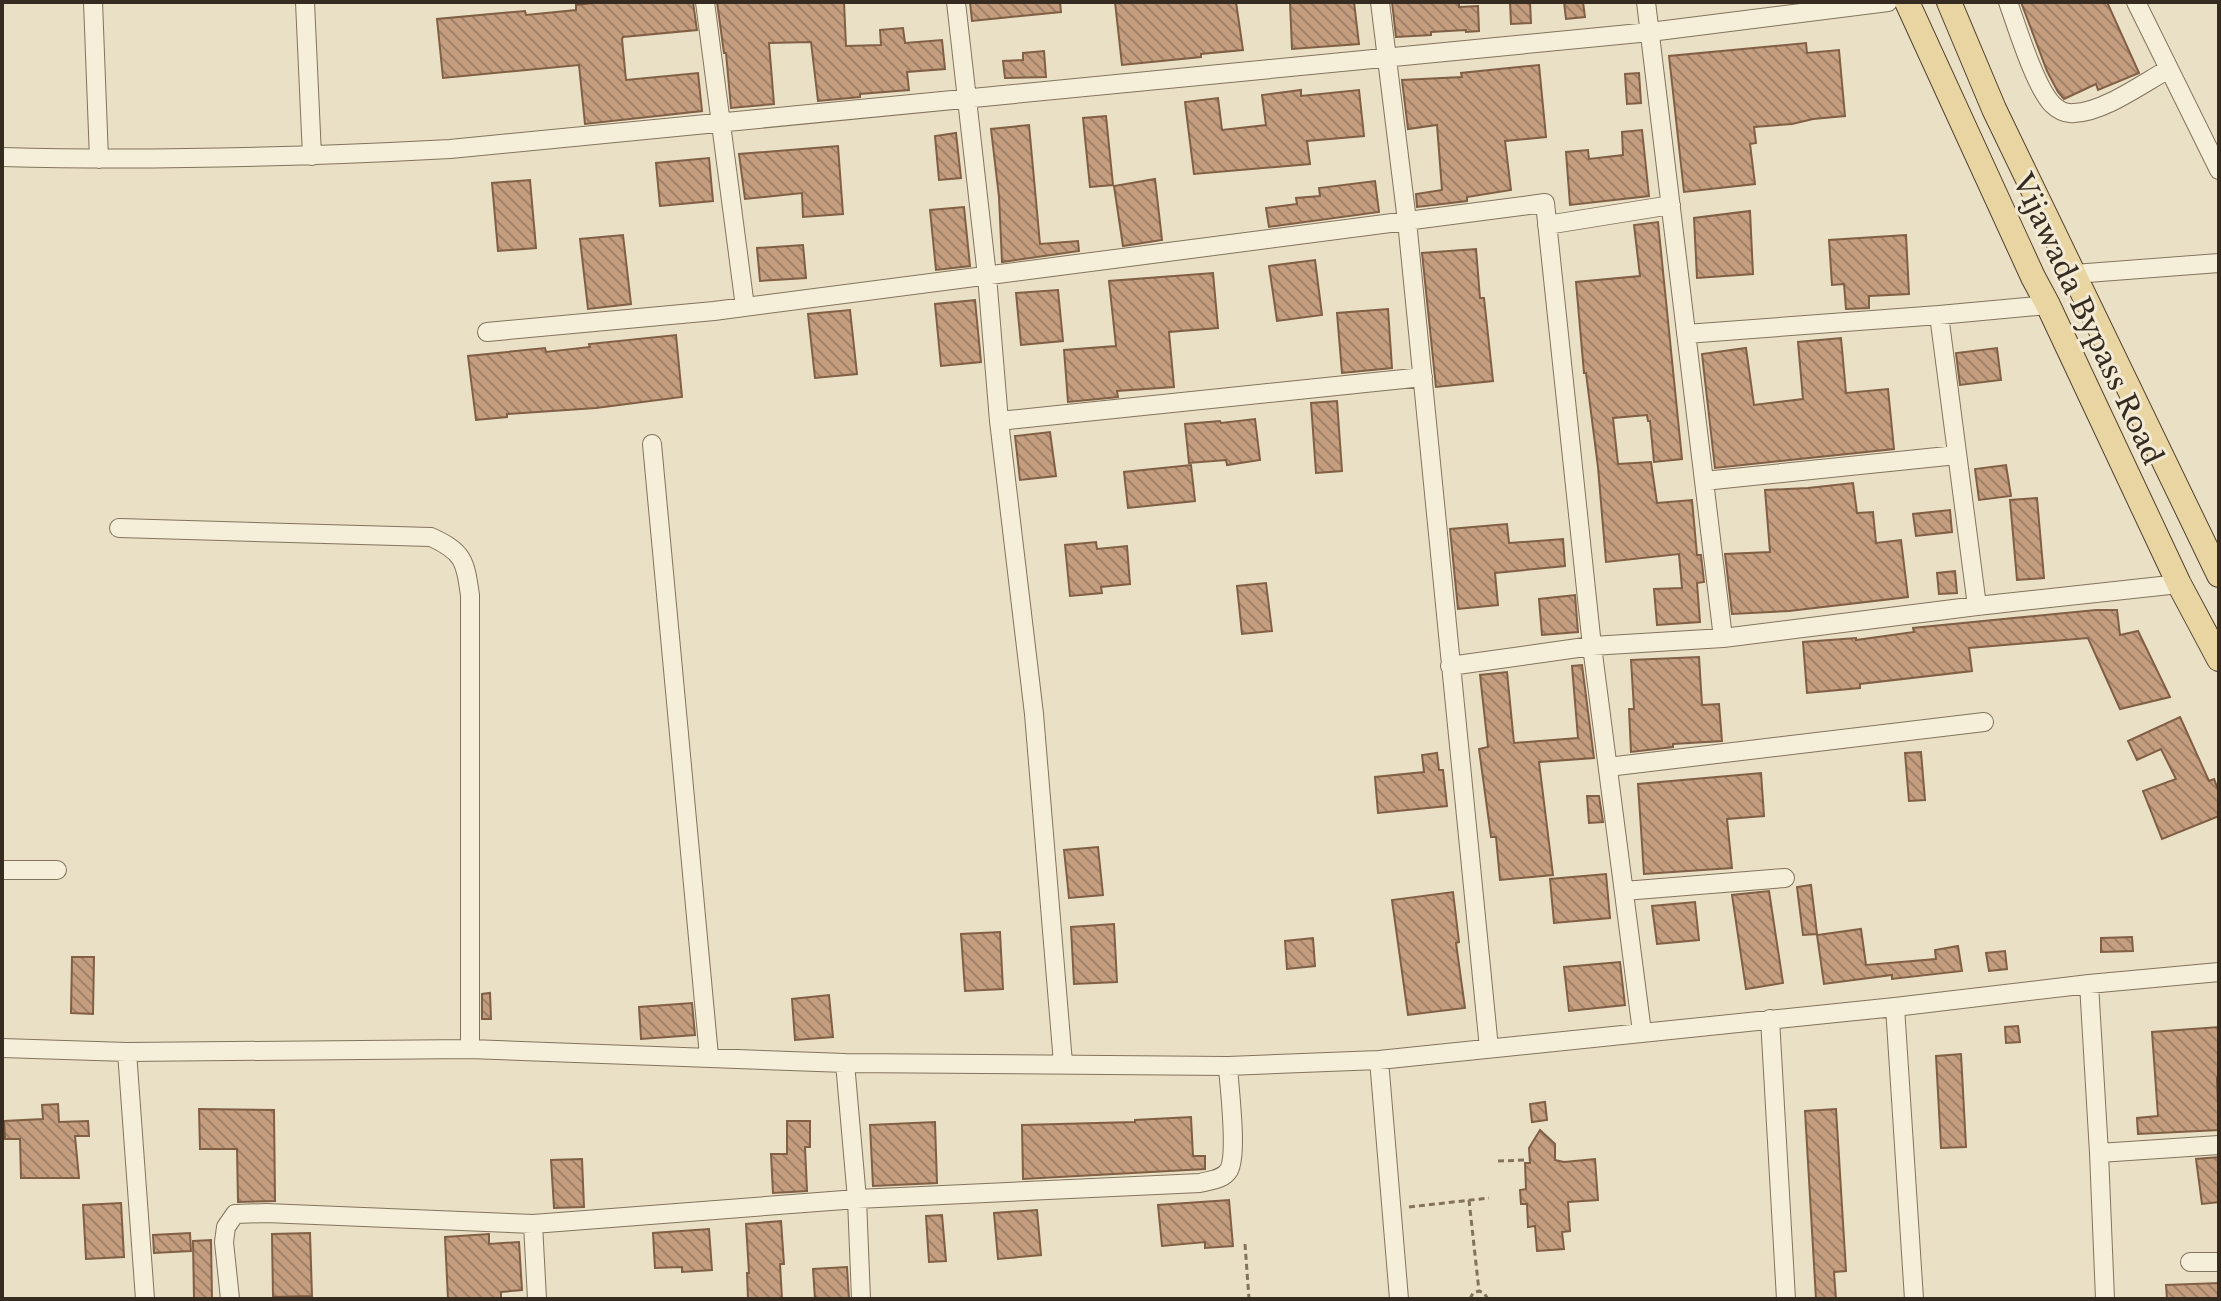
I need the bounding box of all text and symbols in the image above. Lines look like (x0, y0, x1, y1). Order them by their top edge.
street label: Vijawada Bypass Road (2004, 167, 2170, 470)

